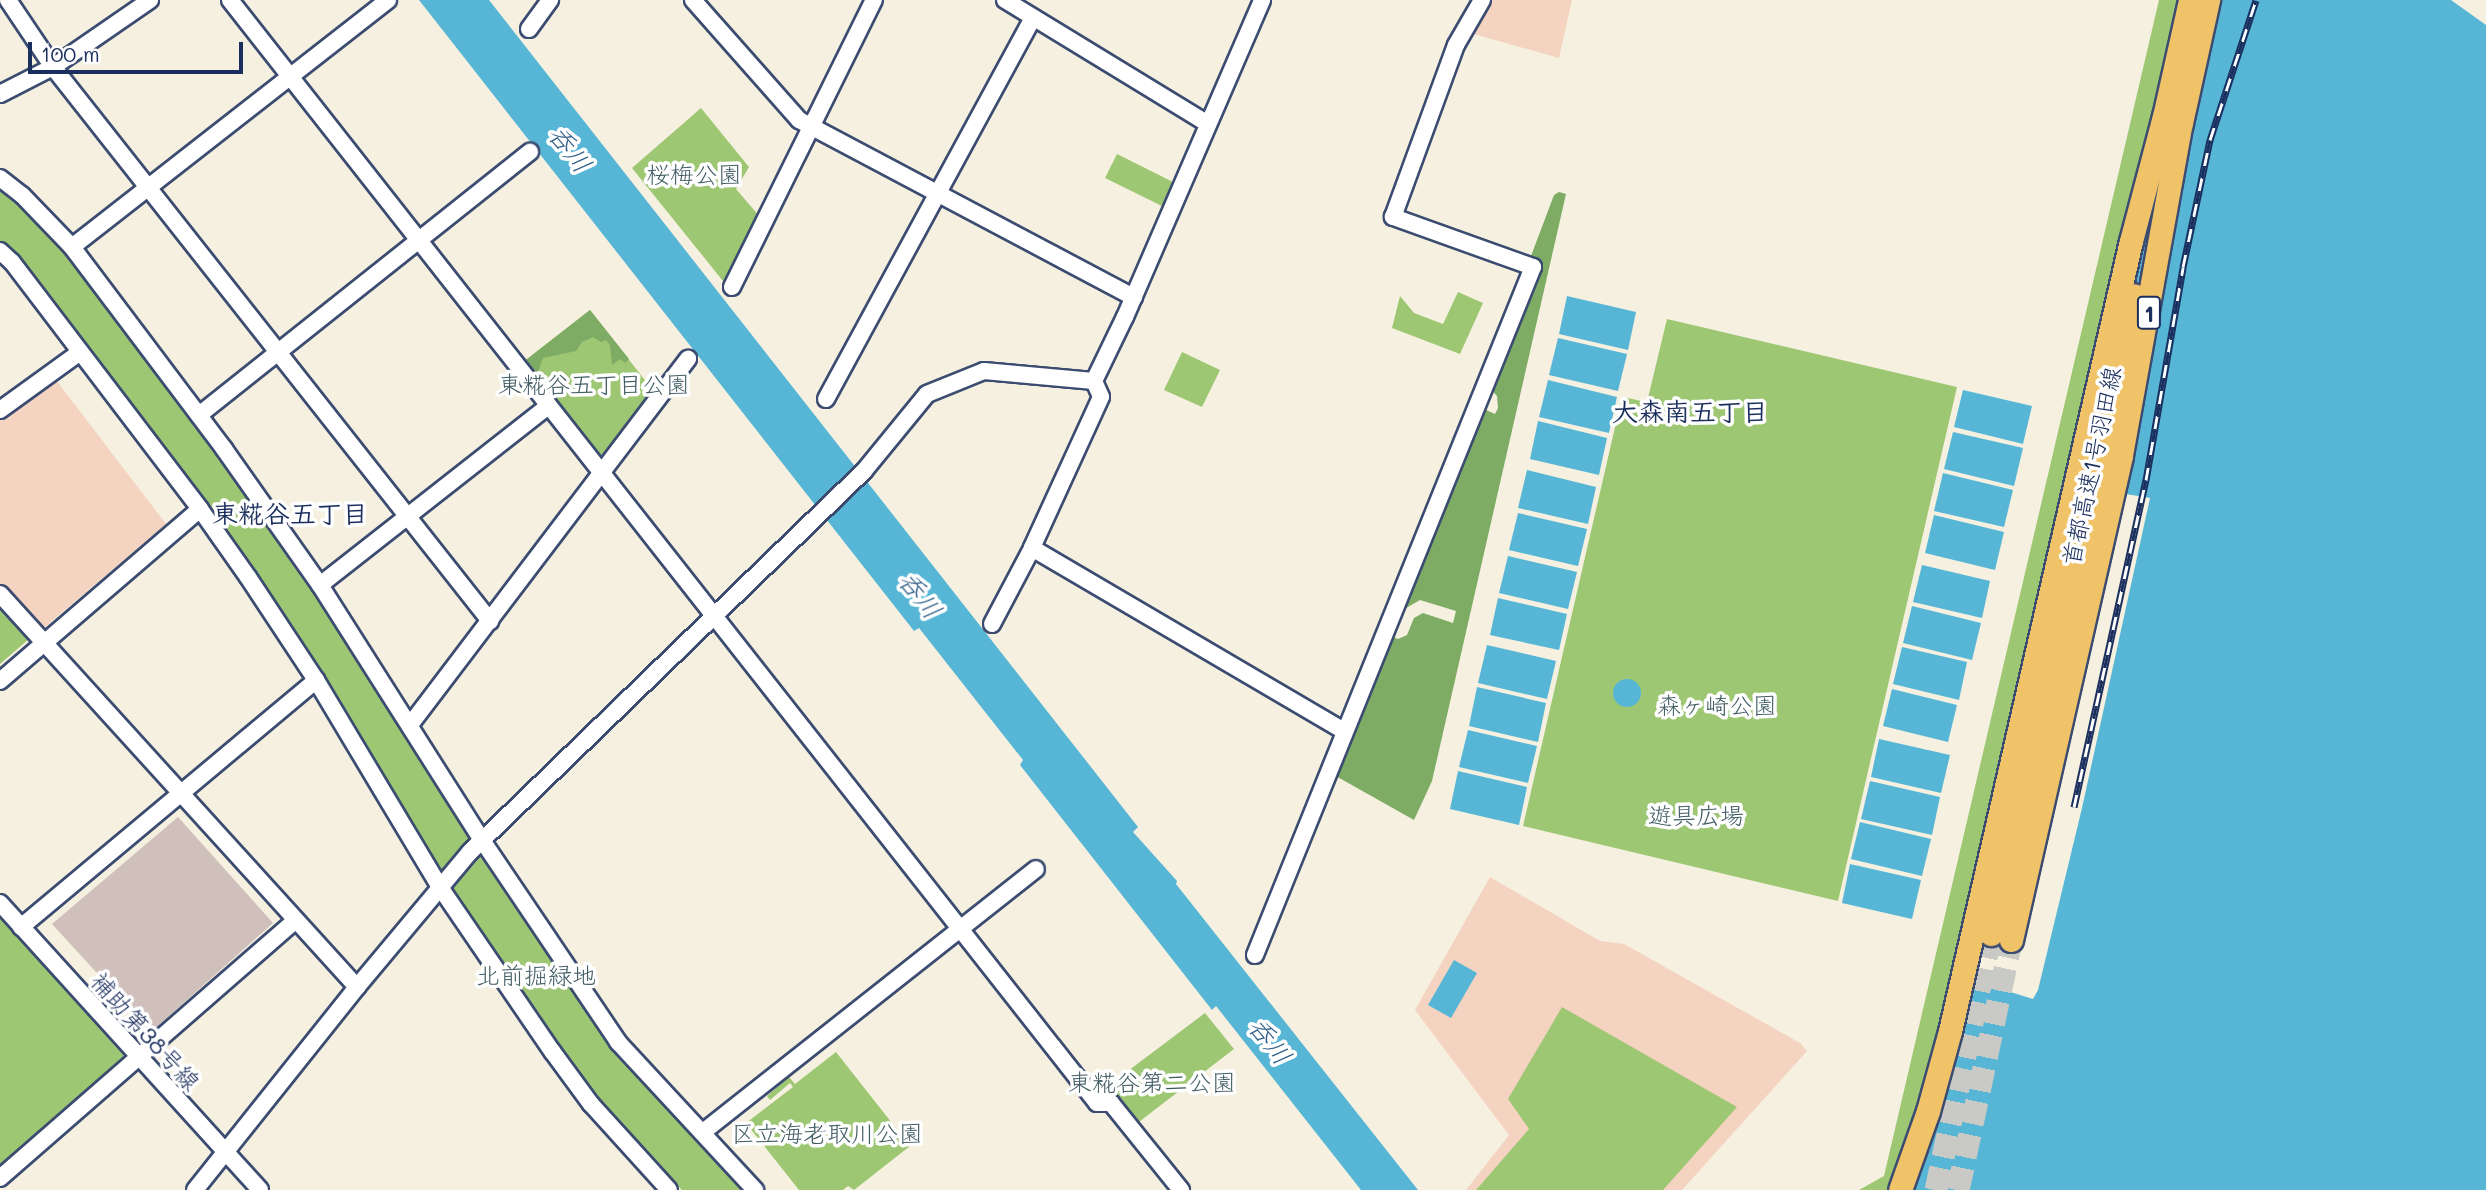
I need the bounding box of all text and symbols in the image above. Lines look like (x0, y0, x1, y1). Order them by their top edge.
scale bar (32, 28, 247, 72)
text: 100 m (41, 40, 100, 67)
water label: 呑川 (542, 119, 598, 179)
park label: 桜梅公園 (646, 160, 742, 188)
road number: 1 (2137, 294, 2161, 332)
street label: 首都高速1号羽田線 (2056, 364, 2126, 568)
park label: 東糀谷五丁目公園 (498, 370, 690, 398)
district label: 大森南五丁目 (1612, 396, 1768, 428)
district label: 東糀谷五丁目 (212, 498, 368, 530)
water label: 呑川 (892, 565, 948, 625)
park label: 森ヶ崎公園 (1657, 691, 1777, 719)
park label: 遊具広場 (1648, 801, 1744, 829)
park label: 北前掘緑地 (476, 961, 596, 989)
street label: 補助第38号線 (86, 966, 206, 1096)
water label: 呑川 (1242, 1011, 1298, 1071)
park label: 東糀谷第二公園 (1068, 1068, 1236, 1096)
park label: 区立海老取川公園 (731, 1119, 923, 1147)

